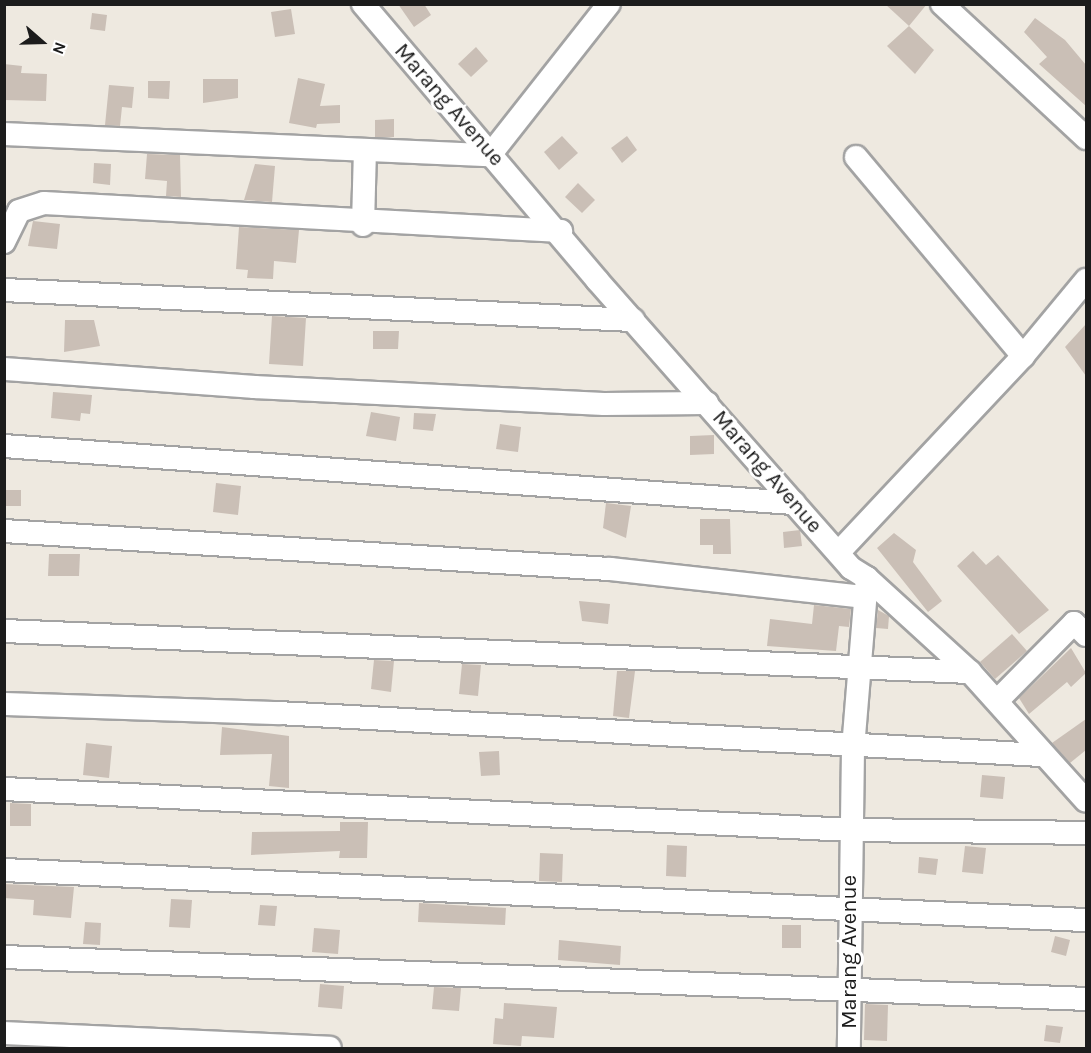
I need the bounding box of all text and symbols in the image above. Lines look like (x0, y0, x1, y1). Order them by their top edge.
north arrow (12, 12, 72, 72)
street label: Marang Avenue (388, 38, 510, 172)
text: N (48, 40, 70, 57)
street label: Marang Avenue (706, 405, 828, 539)
street label: Marang Avenue (837, 875, 863, 1029)

